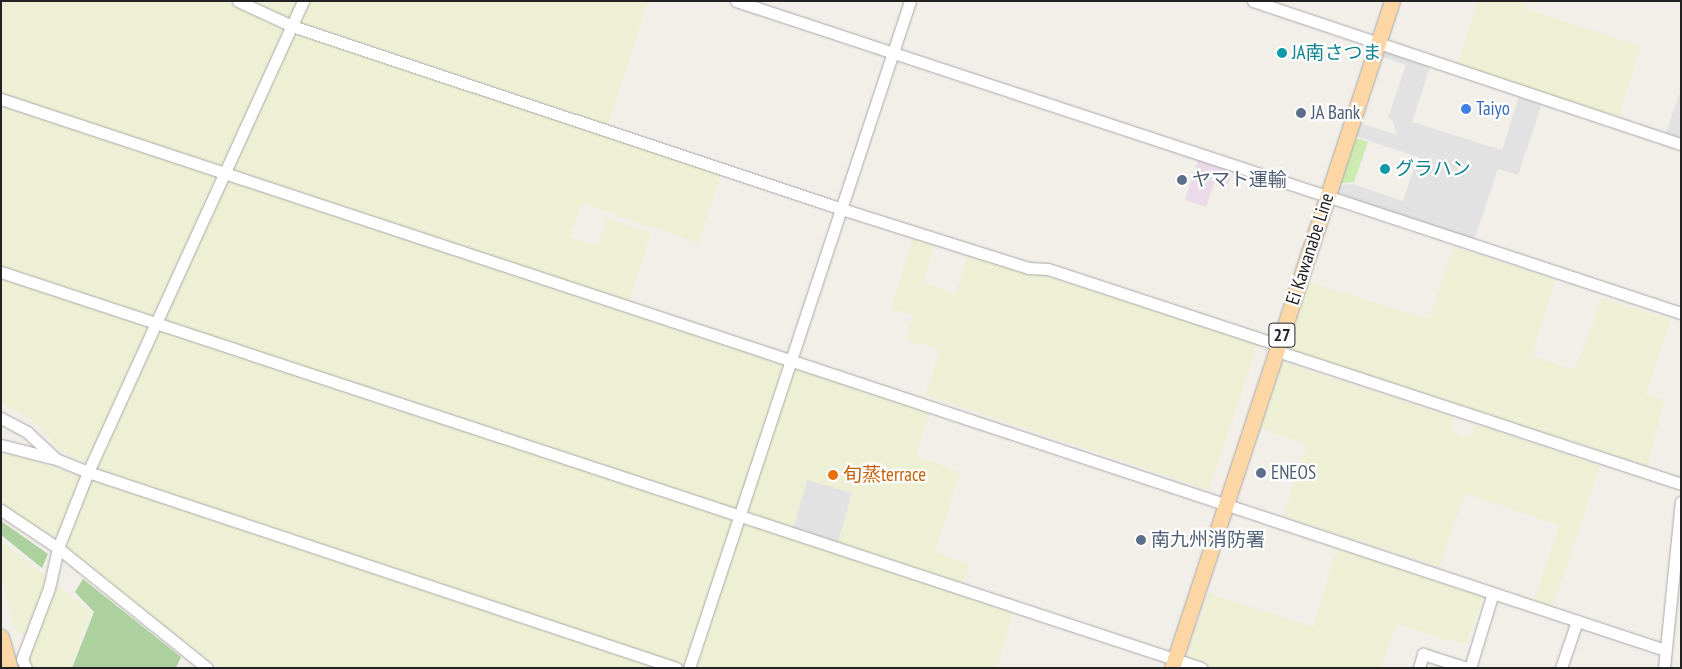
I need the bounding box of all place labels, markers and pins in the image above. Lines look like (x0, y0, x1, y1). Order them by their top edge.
place label: JA南さつま (1292, 42, 1382, 64)
marker: JA南さつま (1276, 47, 1288, 59)
place label: Taiyo (1476, 98, 1510, 120)
place label: JA Bank (1311, 102, 1361, 124)
marker: Taiyo (1460, 103, 1472, 115)
marker: JA Bank (1295, 107, 1307, 119)
place label: グラハン (1395, 158, 1471, 180)
marker: グラハン (1379, 163, 1391, 175)
place label: ヤマト運輸 (1192, 169, 1287, 191)
marker: ヤマト運輸 (1176, 174, 1188, 186)
place label: ENEOS (1271, 462, 1316, 484)
place label: 旬蒸terrace (843, 464, 926, 486)
marker: ENEOS (1255, 467, 1267, 479)
marker: 旬蒸terrace (827, 469, 839, 481)
place label: 南九州消防署 (1151, 529, 1265, 551)
marker: 南九州消防署 (1135, 534, 1147, 546)

